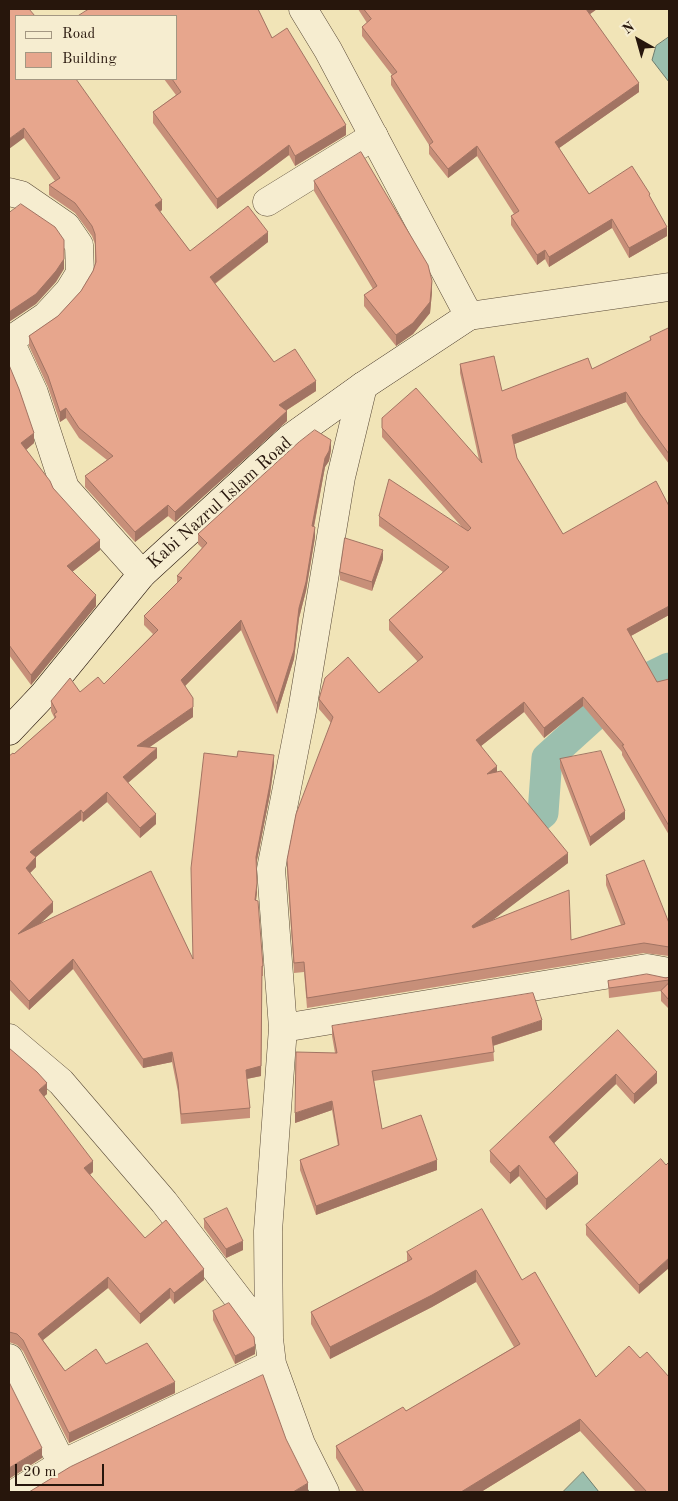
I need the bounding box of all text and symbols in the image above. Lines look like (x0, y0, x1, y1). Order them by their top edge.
legend (15, 15, 178, 80)
north arrow (613, 15, 663, 65)
text: N (620, 19, 637, 37)
text: Road (62, 27, 95, 42)
text: Building (62, 52, 117, 67)
street label: Kabi Nazrul Islam Road (143, 432, 297, 574)
scale bar (18, 1454, 106, 1486)
text: 20 m (23, 1465, 57, 1480)

